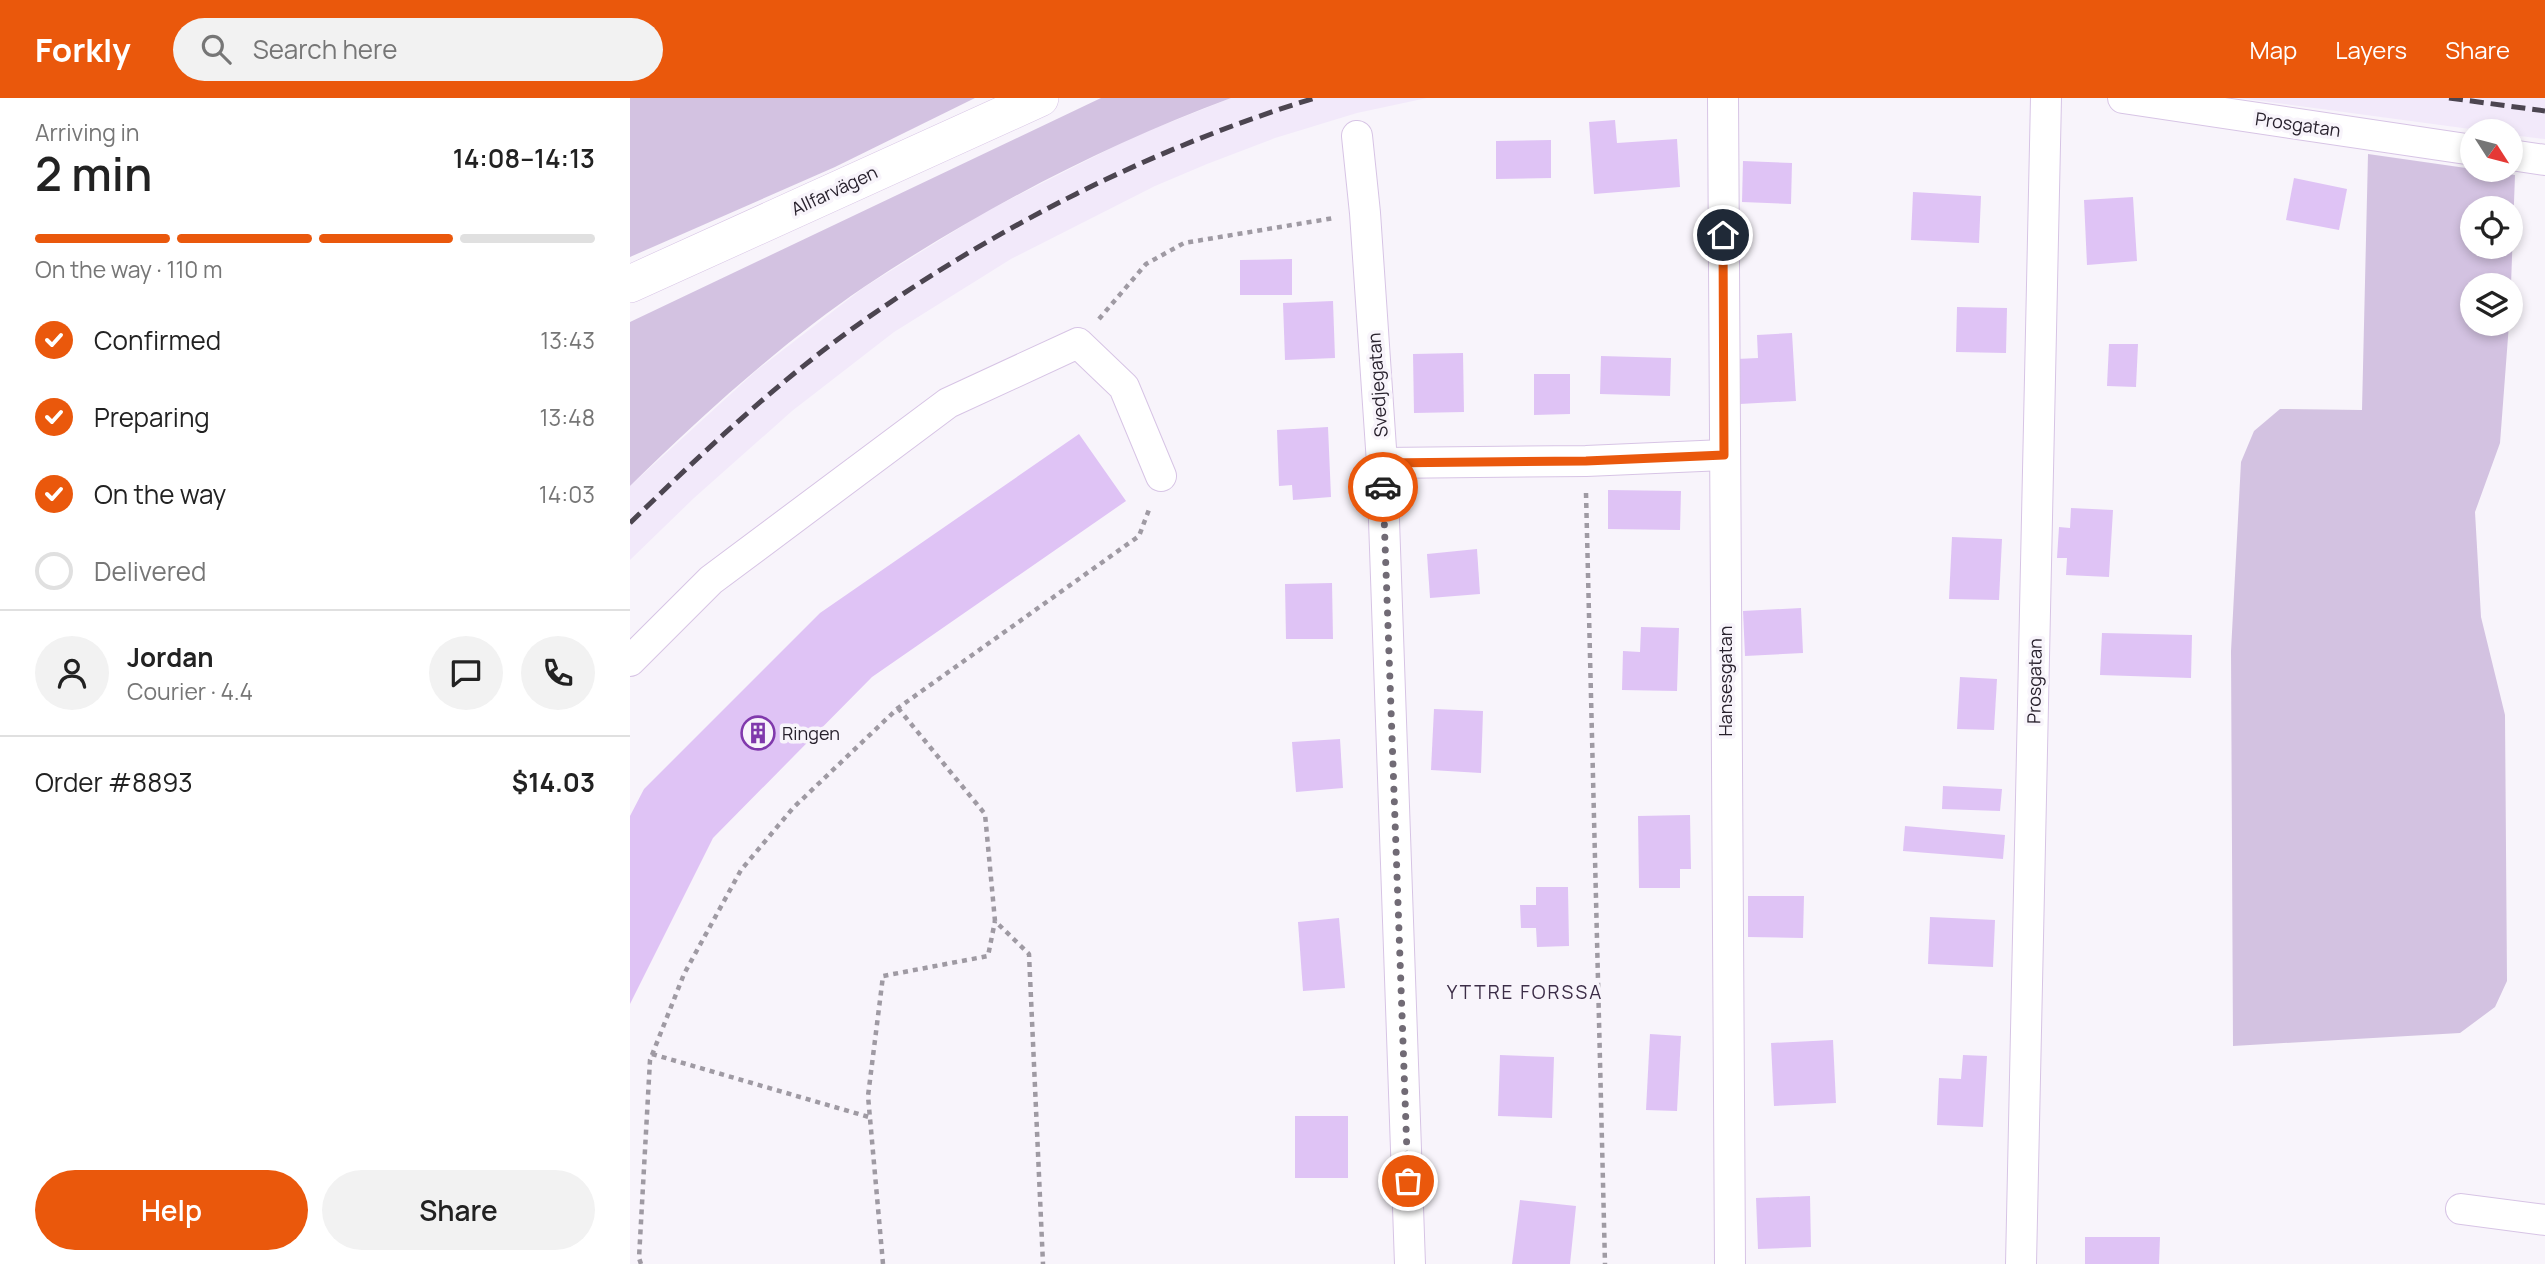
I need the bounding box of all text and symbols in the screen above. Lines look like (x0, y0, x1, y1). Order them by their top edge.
search box (173, 18, 663, 81)
text: Forkly (35, 27, 131, 72)
icon: search (197, 30, 235, 68)
text: Search here (253, 31, 397, 67)
text: Map (2250, 33, 2297, 66)
text: Layers (2335, 33, 2407, 66)
text: Share (2445, 33, 2510, 66)
street label: Prosgatan (2254, 106, 2342, 142)
text: Arriving in (35, 116, 140, 148)
north arrow (2460, 119, 2524, 182)
map controls (2460, 119, 2523, 336)
text: 14:08–14:13 (453, 140, 595, 176)
text: 2 min (35, 142, 152, 205)
street label: Allfarvägen (787, 160, 881, 220)
button: locate (2460, 196, 2523, 259)
pin (1693, 205, 1753, 265)
icon: home (1704, 216, 1742, 254)
text: On the way · 110 m (35, 253, 222, 285)
button: layers (2460, 273, 2523, 336)
icon: check (35, 321, 73, 359)
text: Confirmed (94, 322, 221, 358)
text: 13:43 (540, 324, 595, 356)
street label: Svedjegatan (1361, 332, 1393, 438)
icon: check (35, 398, 73, 436)
text: Preparing (94, 399, 210, 435)
text: 13:48 (540, 401, 595, 433)
courier (1348, 452, 1418, 522)
icon: car (1364, 468, 1402, 506)
icon: check (35, 475, 73, 513)
text: On the way (94, 476, 226, 512)
text: 14:03 (539, 478, 595, 510)
text: Delivered (94, 553, 206, 589)
street label: Hansesgatan (1713, 626, 1737, 737)
button: person (35, 636, 109, 710)
button: chat (429, 636, 503, 710)
button: phone (521, 636, 595, 710)
street label: Prosgatan (2021, 638, 2047, 724)
text: Jordan (127, 639, 213, 675)
text: Courier · 4.4 (127, 675, 253, 707)
building icon: Ringen (739, 714, 777, 752)
place label: Ringen (782, 721, 840, 745)
text: Order #8893 (35, 764, 193, 800)
text: $14.03 (512, 764, 595, 800)
district label: YTTRE FORSSA (1447, 979, 1603, 1005)
pin (1378, 1151, 1438, 1211)
icon: bag (1389, 1162, 1427, 1200)
button: Help (35, 1170, 308, 1250)
button: Share (322, 1170, 595, 1250)

